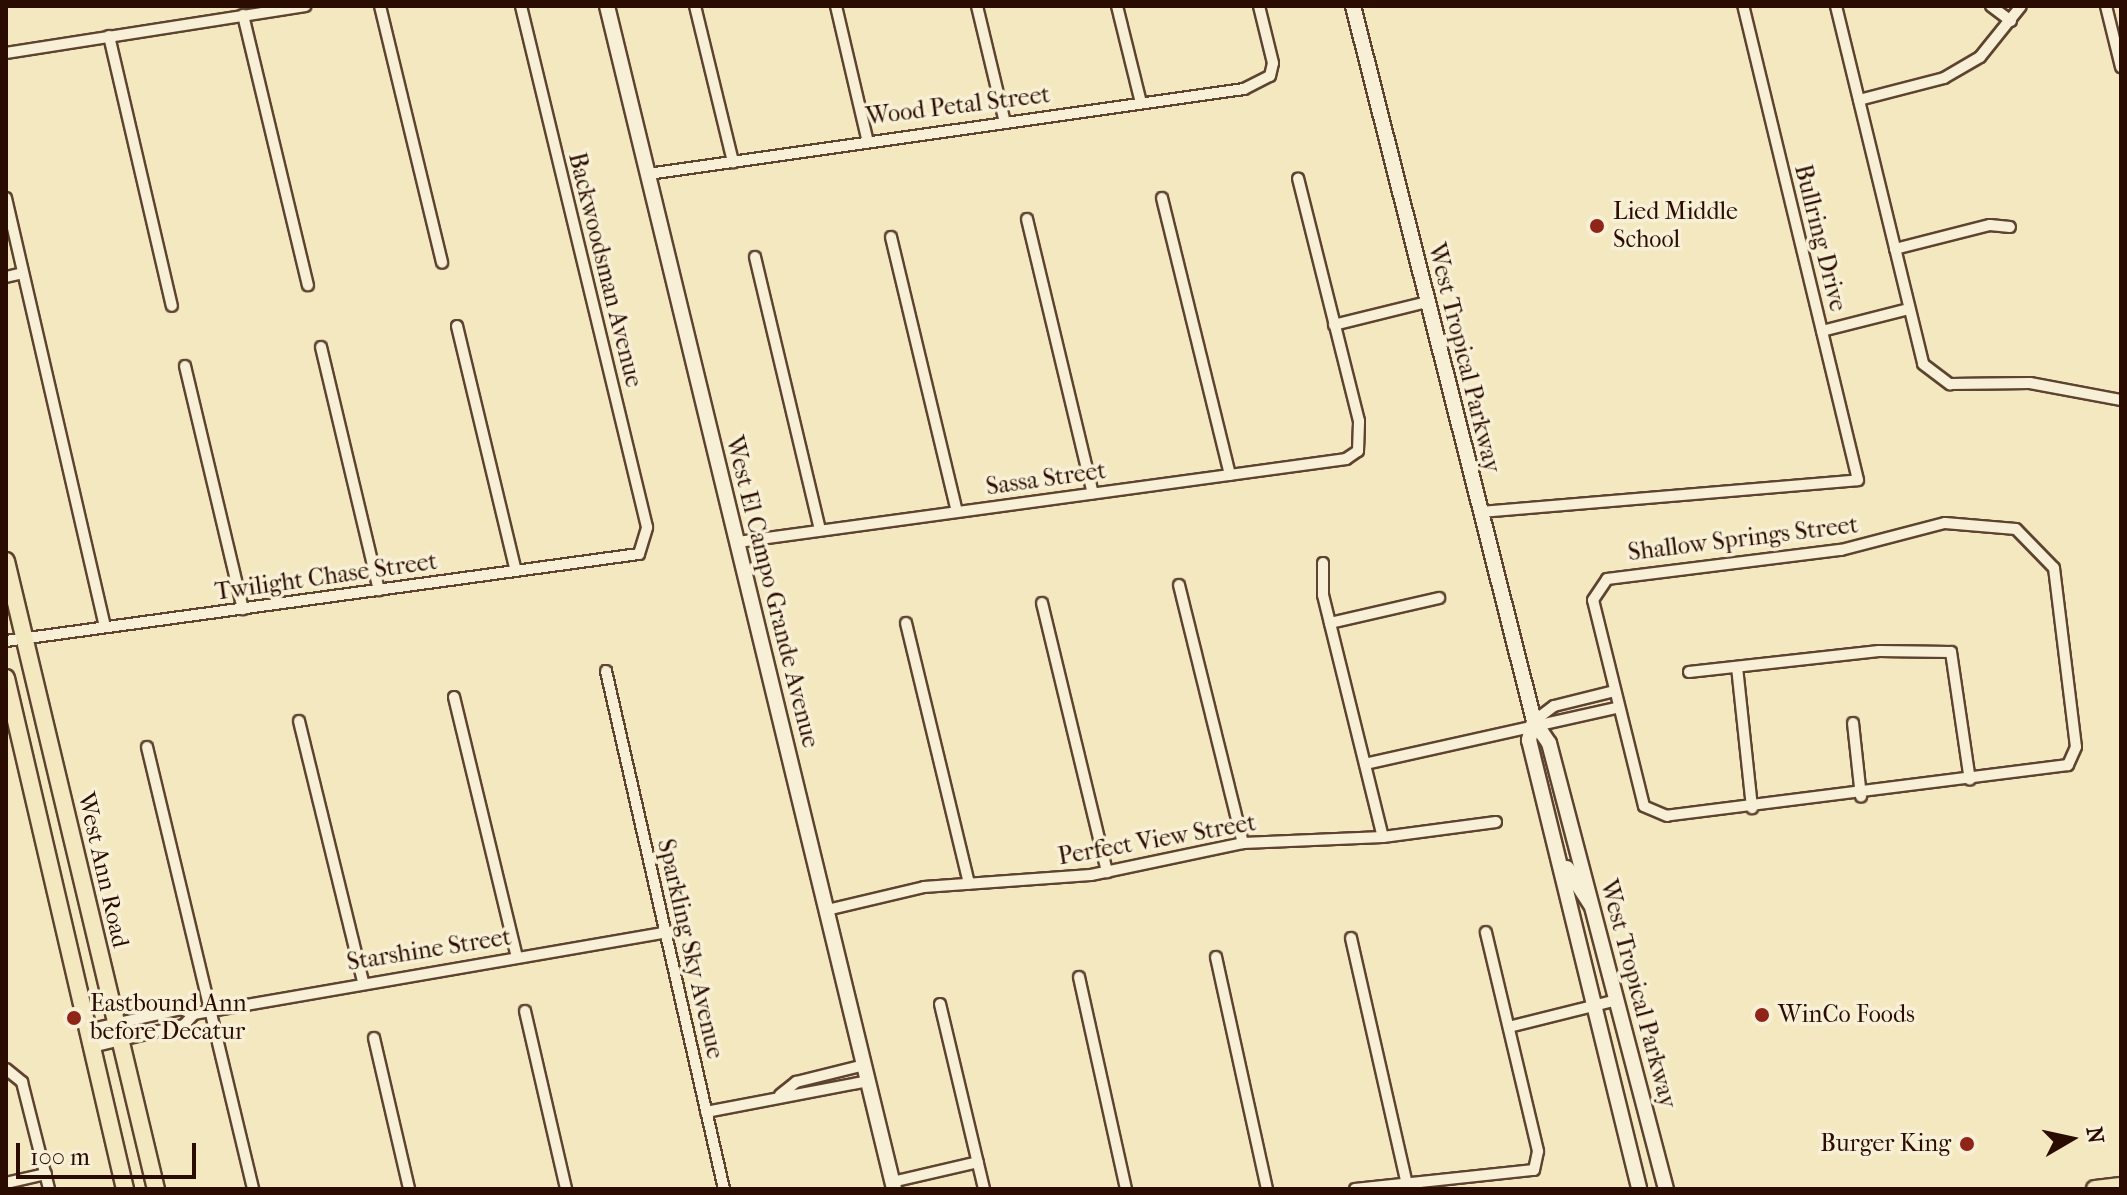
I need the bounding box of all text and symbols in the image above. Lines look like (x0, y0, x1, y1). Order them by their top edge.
street label: Wood Petal Street (864, 80, 1052, 132)
street label: Backwoodsman Avenue (562, 150, 648, 390)
street label: Bullring Drive (1788, 162, 1852, 314)
place label: Lied Middle School (1613, 198, 1738, 254)
marker: Lied Middle School (1588, 217, 1606, 235)
street label: West Tropical Parkway (1422, 240, 1506, 476)
street label: West El Campo Grande Avenue (719, 433, 825, 751)
street label: Sassa Street (984, 456, 1108, 502)
street label: Shallow Springs Street (1626, 511, 1860, 567)
street label: Twilight Chase Street (213, 547, 439, 607)
street label: West Ann Road (71, 790, 135, 950)
street label: Perfect View Street (1056, 808, 1258, 872)
street label: Sparkling Sky Avenue (651, 836, 729, 1062)
street label: West Tropical Parkway (1594, 877, 1682, 1111)
street label: Starshine Street (345, 923, 513, 977)
place label: Eastbound Ann before Decatur (90, 990, 247, 1046)
place label: WinCo Foods (1778, 1001, 1915, 1029)
marker: WinCo Foods (1753, 1006, 1771, 1024)
marker: Eastbound Ann before Decatur (65, 1009, 83, 1027)
north arrow (2031, 1099, 2111, 1179)
text: N (2081, 1125, 2109, 1146)
scale bar (20, 1127, 200, 1177)
place label: Burger King (1820, 1130, 1951, 1158)
marker: Burger King (1958, 1135, 1976, 1153)
text: 100 m (30, 1143, 90, 1171)

